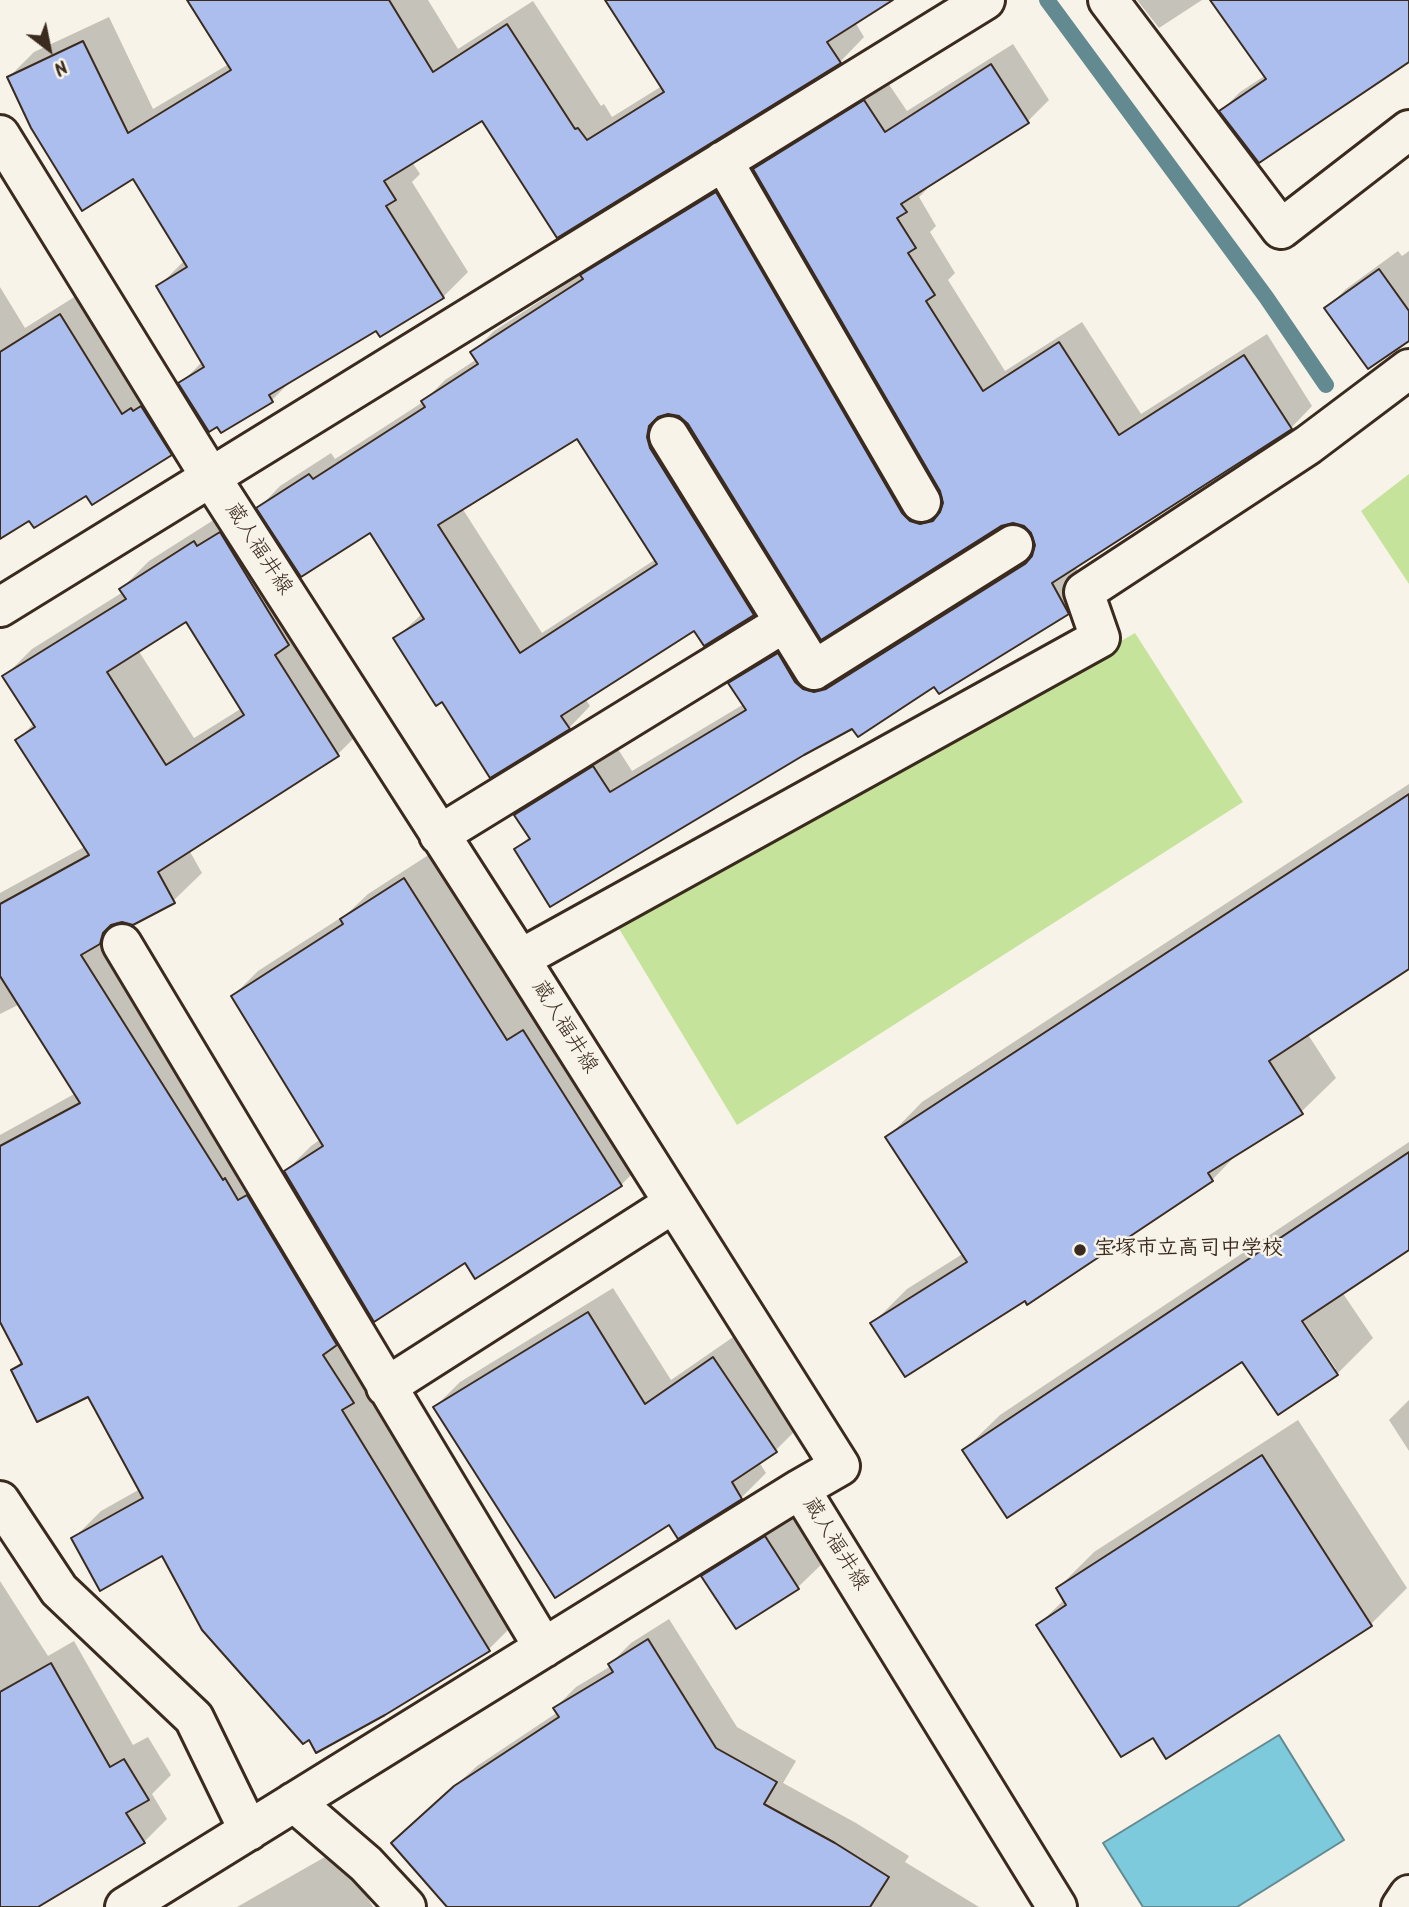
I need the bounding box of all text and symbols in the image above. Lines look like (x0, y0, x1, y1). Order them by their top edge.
north arrow (14, 14, 84, 84)
text: N (47, 51, 73, 83)
street label: 蔵人福井線 (218, 499, 296, 601)
street label: 蔵人福井線 (524, 977, 602, 1079)
place label: 宝塚市立高司中学校 (1094, 1237, 1283, 1263)
marker: 宝塚市立高司中学校 (1072, 1242, 1088, 1258)
street label: 蔵人福井線 (795, 1494, 873, 1596)

